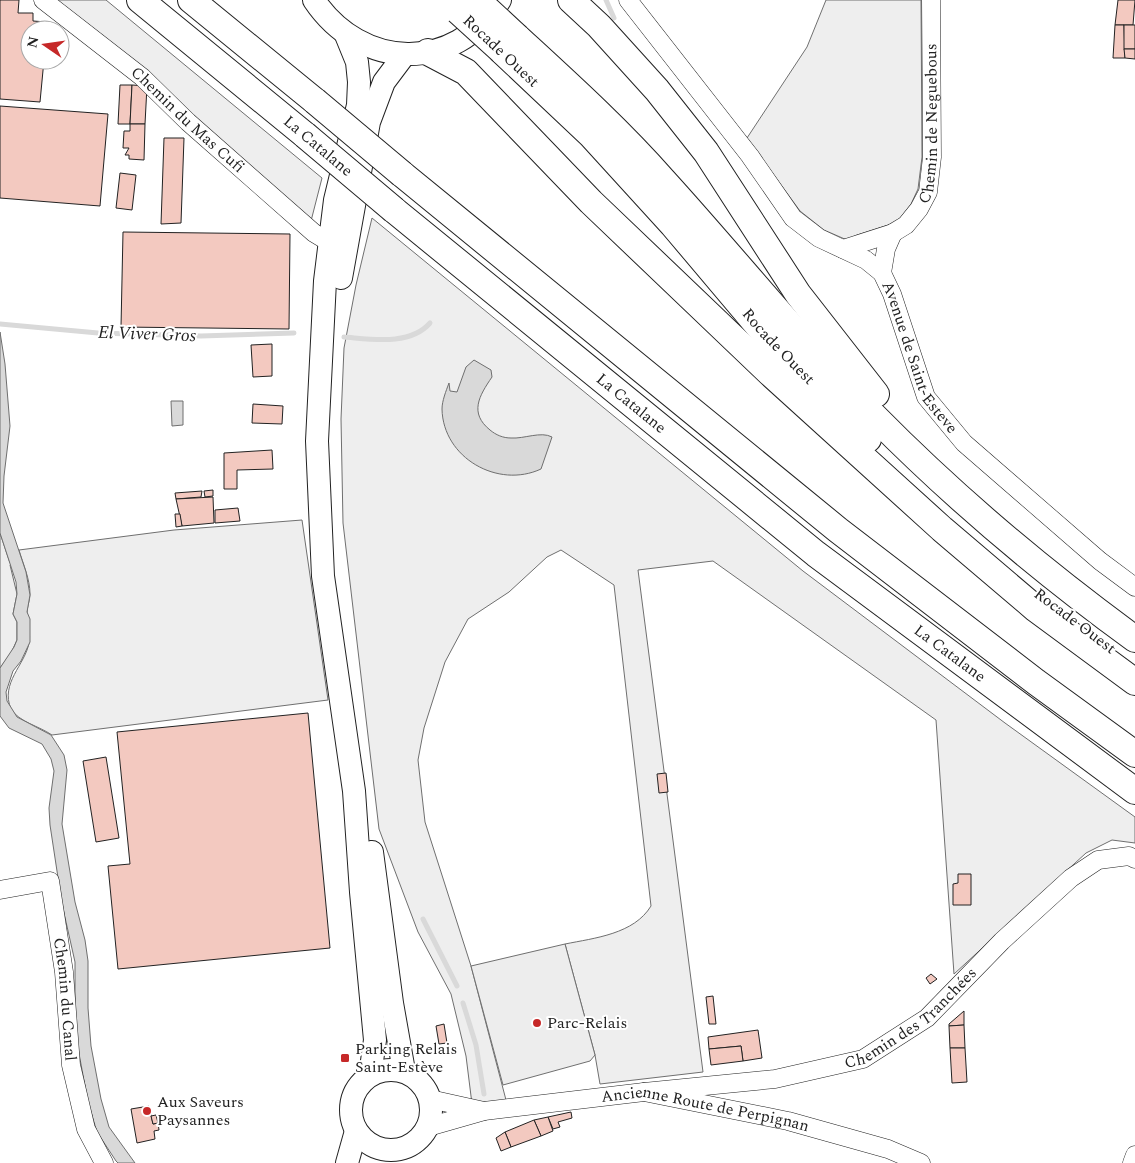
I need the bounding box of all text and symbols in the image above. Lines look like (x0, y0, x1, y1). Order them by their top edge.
street label: Rocade Ouest (457, 9, 545, 93)
north arrow (20, 20, 70, 70)
text: N (21, 34, 44, 50)
street label: Chemin de Neguebous (912, 43, 944, 208)
street label: Chemin du Mas Cufi (126, 61, 250, 179)
street label: La Catalane (278, 110, 358, 182)
street label: Avenue de Saint-Esteve (876, 277, 964, 439)
street label: Rocade Ouest (736, 303, 821, 390)
water label: El Viver Gros (97, 319, 197, 349)
street label: La Catalane (591, 367, 671, 439)
street label: Rocade Ouest (1029, 582, 1121, 660)
street label: La Catalane (909, 619, 991, 688)
street label: Chemin du Canal (47, 936, 83, 1062)
street label: Chemin des Tranchées (842, 962, 982, 1075)
place label: Parc-Relais (547, 1011, 628, 1035)
marker: Parc-Relais (531, 1017, 543, 1029)
place label: Parking Relais Saint-Estève (355, 1037, 457, 1079)
marker: Parking Relais Saint-Estève (339, 1052, 351, 1064)
street label: Ancienne Route de Perpignan (600, 1080, 812, 1138)
place label: Aux Saveurs Paysannes (157, 1090, 244, 1132)
marker: Aux Saveurs Paysannes (141, 1105, 153, 1117)

